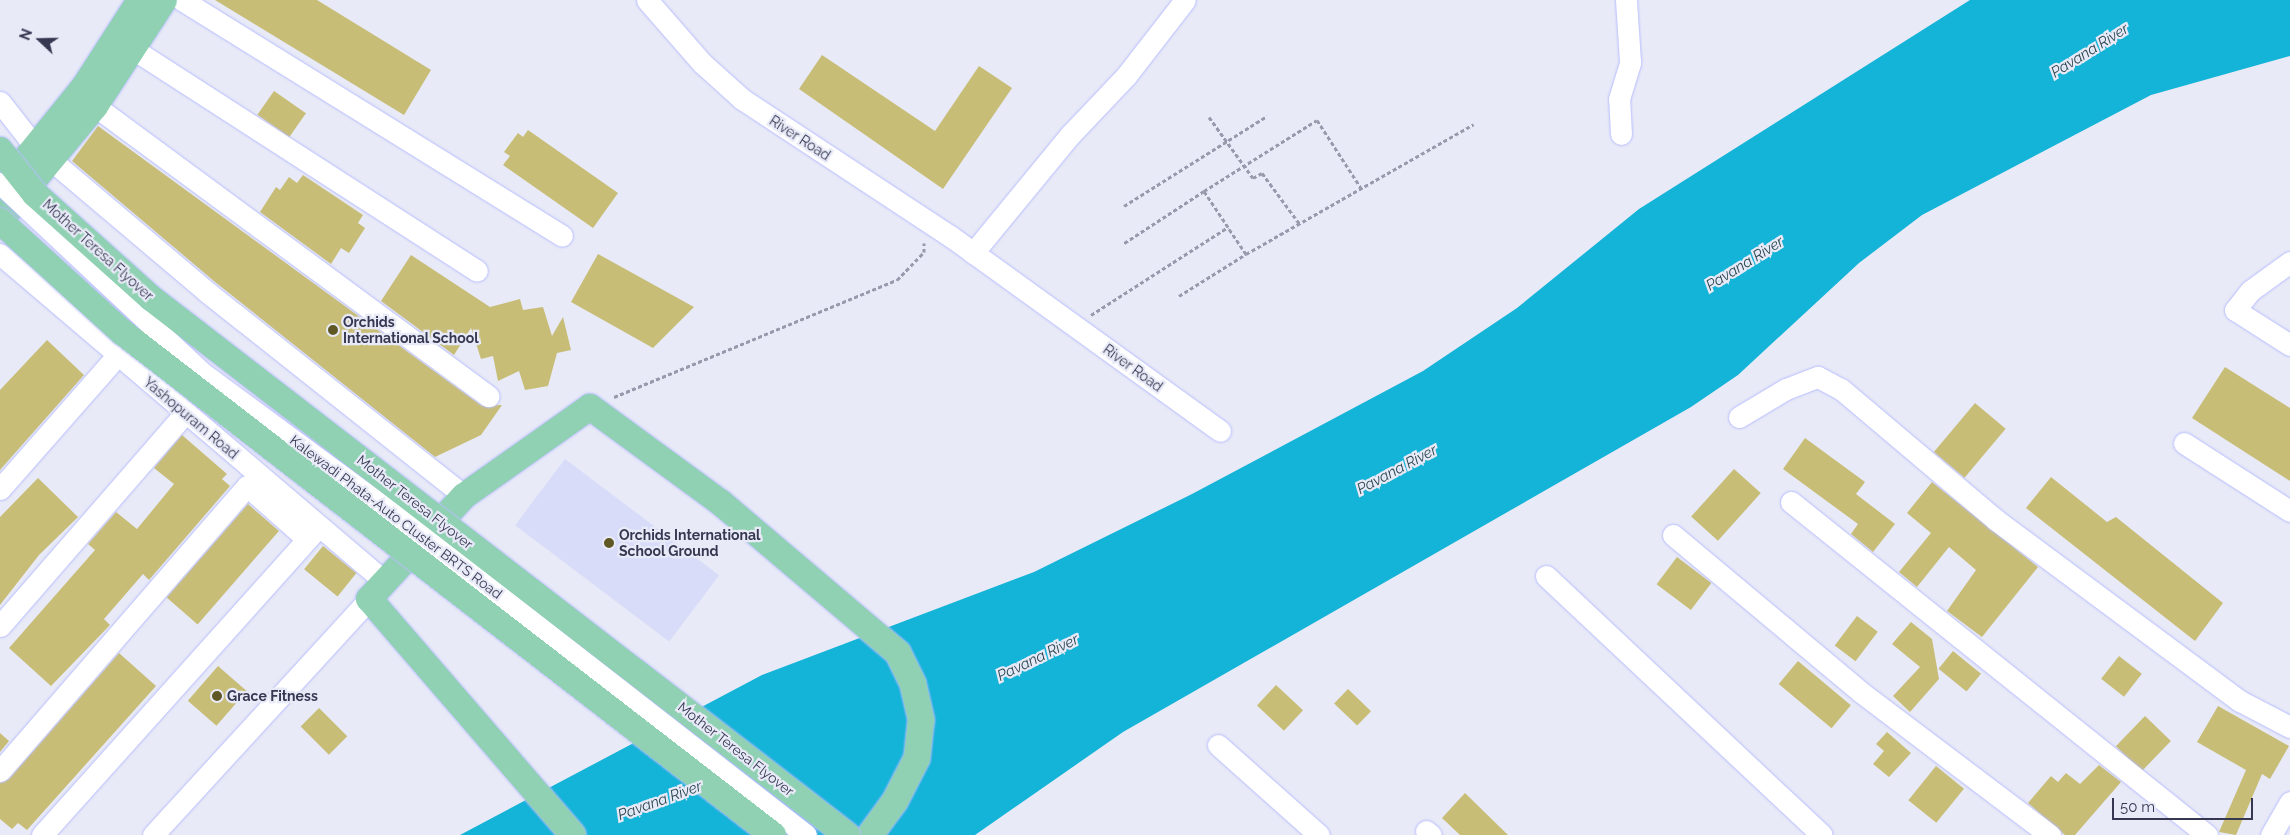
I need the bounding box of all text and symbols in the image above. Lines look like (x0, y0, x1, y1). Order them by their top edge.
north arrow (15, 15, 65, 65)
water label: Pavana River (2048, 20, 2132, 82)
text: N (17, 27, 35, 42)
street label: River Road (766, 112, 834, 164)
street label: Mother Teresa Flyover (39, 196, 157, 304)
water label: Pavana River (1703, 233, 1787, 295)
place label: Orchids International School (343, 314, 479, 347)
marker: Orchids International School (327, 324, 339, 336)
street label: River Road (1100, 341, 1166, 395)
street label: Yashopuram Road (140, 374, 242, 462)
street label: Kalewadi Phata-Auto Cluster BRTS Road (286, 432, 506, 602)
water label: Pavana River (1354, 441, 1440, 499)
street label: Mother Teresa Flyover (353, 451, 477, 553)
place label: Orchids International School Ground (619, 527, 760, 560)
marker: Orchids International School Ground (603, 537, 615, 549)
water label: Pavana River (994, 631, 1082, 685)
place label: Grace Fitness (227, 688, 318, 704)
marker: Grace Fitness (211, 690, 223, 702)
street label: Mother Teresa Flyover (674, 698, 798, 800)
water label: Pavana River (616, 777, 704, 825)
scale bar (2115, 788, 2256, 820)
text: 50 m (2120, 798, 2155, 816)

